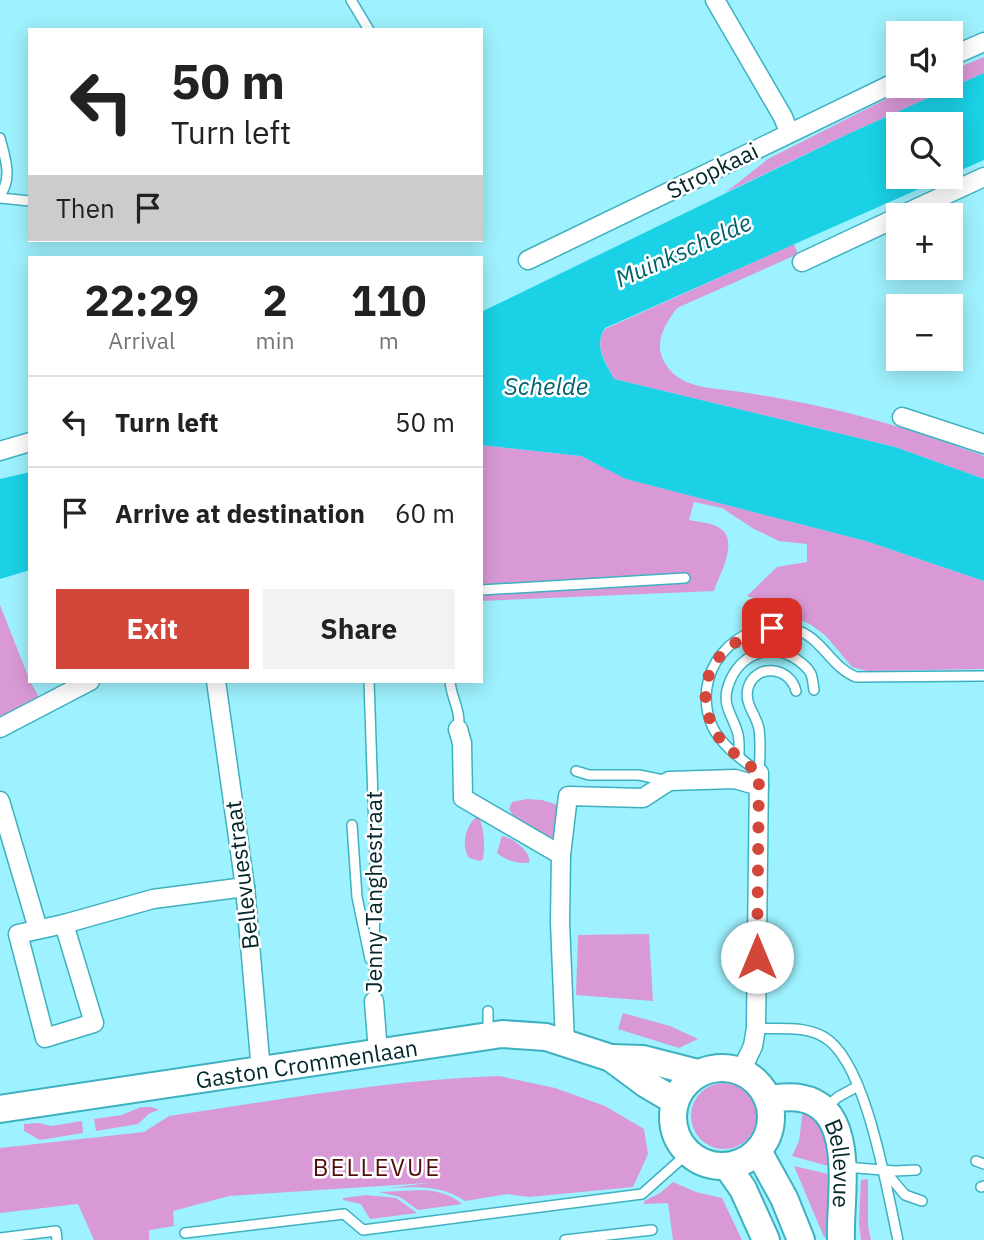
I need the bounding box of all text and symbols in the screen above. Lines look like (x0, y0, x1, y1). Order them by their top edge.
map controls (886, 21, 963, 371)
button: sound (886, 21, 963, 98)
text: 50 m (171, 49, 285, 112)
icon: left (56, 56, 147, 147)
text: Turn left (171, 111, 291, 153)
button: search (886, 112, 963, 189)
street label: Stropkaai (661, 135, 763, 205)
icon: arrive (129, 189, 167, 227)
text: Then (56, 191, 115, 225)
button: + (886, 203, 963, 280)
water label: Muinkschelde (610, 206, 756, 294)
text: 22:29 (84, 273, 199, 328)
text: 2 (262, 273, 288, 328)
text: 110 (351, 273, 427, 328)
button: − (886, 294, 963, 371)
text: Arrival (108, 325, 175, 355)
text: min (256, 325, 294, 355)
text: m (379, 325, 399, 355)
water label: Schelde (504, 370, 588, 402)
icon: left (56, 403, 94, 441)
text: Turn left (115, 405, 218, 439)
text: 50 m (395, 405, 455, 439)
icon: arrive (56, 494, 94, 532)
text: Arrive at destination (115, 496, 365, 530)
text: 60 m (395, 496, 455, 530)
button: Exit (56, 589, 249, 669)
button: Share (263, 589, 455, 669)
pin (742, 598, 802, 658)
icon: arrive (753, 609, 791, 647)
street label: Jenny Tanghestraat (358, 791, 388, 993)
street label: Bellevuestraat (217, 799, 265, 951)
position arrow (720, 920, 794, 994)
street label: Gaston Crommenlaan (194, 1032, 420, 1095)
street label: Bellevue (818, 1114, 858, 1209)
district label: BELLEVUE (313, 1151, 441, 1183)

